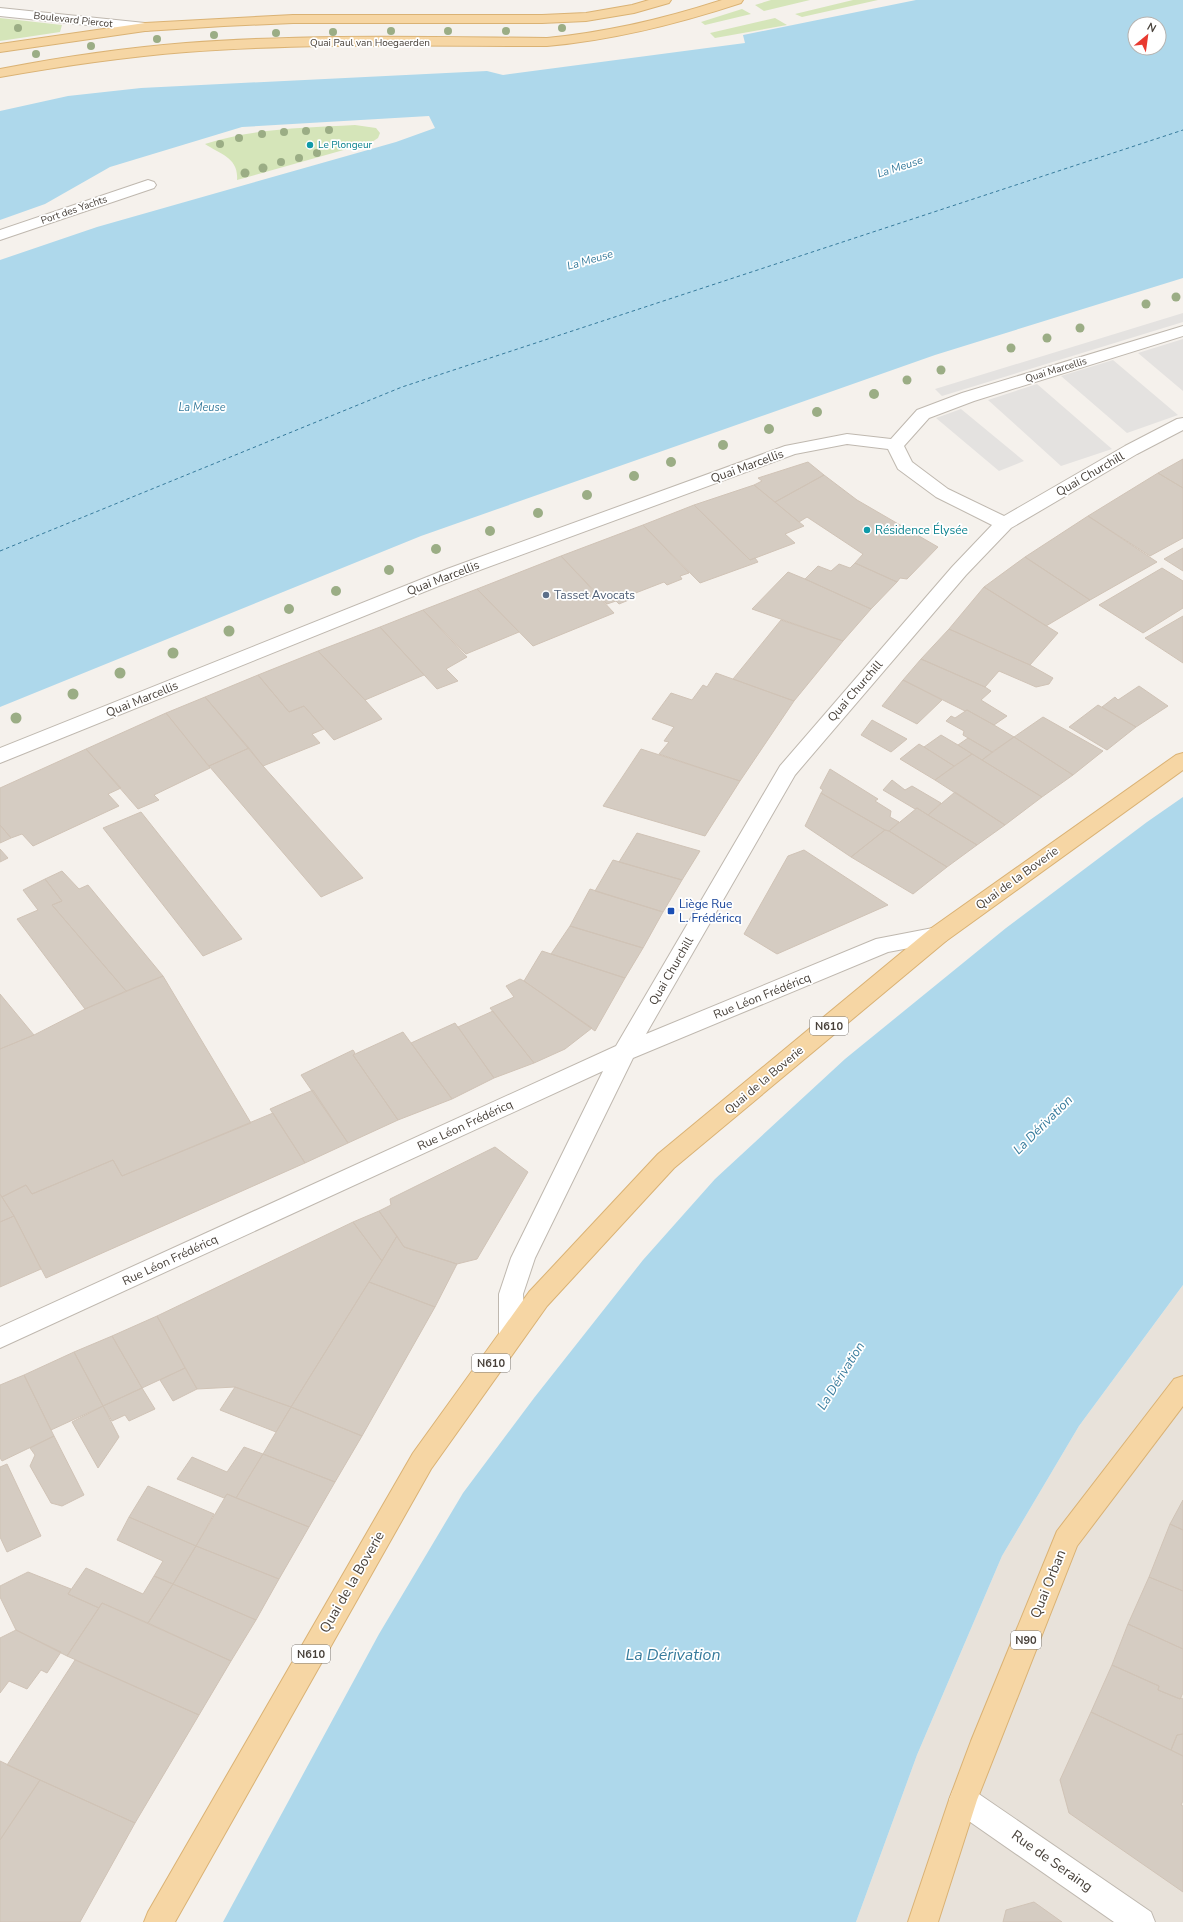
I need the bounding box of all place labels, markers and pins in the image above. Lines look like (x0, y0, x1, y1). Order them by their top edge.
place label: Le Plongeur (318, 138, 373, 152)
marker: Le Plongeur (305, 140, 315, 150)
place label: Résidence Élysée (875, 522, 968, 538)
marker: Résidence Élysée (862, 525, 872, 535)
place label: Tasset Avocats (554, 587, 635, 603)
marker: Tasset Avocats (541, 590, 551, 600)
place label: Liège Rue L. Frédéricq (679, 896, 741, 926)
marker: Liège Rue L. Frédéricq (666, 906, 676, 916)

